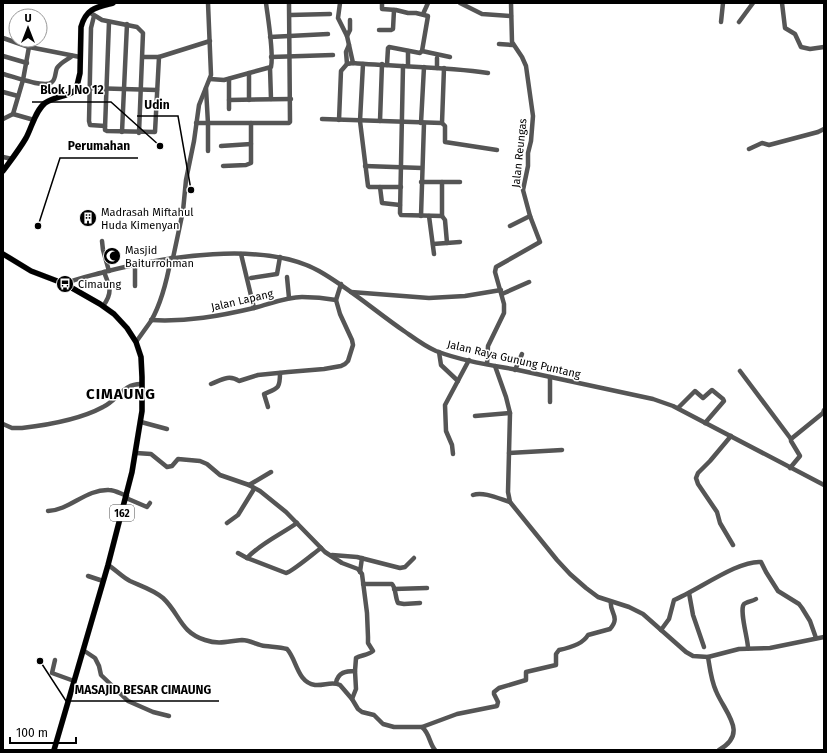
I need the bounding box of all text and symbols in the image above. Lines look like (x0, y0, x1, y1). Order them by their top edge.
north arrow (8, 8, 48, 48)
text: U (24, 12, 32, 25)
callout: Blok J No 12 (32, 78, 111, 102)
text: Blok J No 12 (40, 83, 104, 97)
callout: Udin (137, 92, 178, 116)
text: Udin (144, 98, 170, 112)
street label: Jalan Reungas (509, 118, 530, 188)
callout: Perumahan (60, 134, 138, 158)
text: Perumahan (68, 139, 130, 153)
place label: Madrasah Miftahul Huda Kimenyan (101, 206, 194, 232)
building icon: Madrasah Miftahul Huda Kimenyan (78, 208, 98, 228)
place label: Masjid Baiturrohman (125, 244, 194, 270)
mosque icon: Masjid Baiturrohman (102, 246, 122, 266)
bus stop icon: Cimaung (55, 274, 75, 294)
place label: Cimaung (78, 278, 122, 291)
street label: Jalan Lapang (210, 287, 275, 314)
street label: Jalan Raya Gunung Puntang (446, 338, 582, 381)
district label: CIMAUNG (86, 385, 156, 403)
road number: 162 (110, 505, 134, 521)
callout: MASAJID BESAR CIMAUNG (66, 677, 219, 701)
text: MASAJID BESAR CIMAUNG (75, 683, 211, 697)
scale bar (10, 719, 76, 745)
text: 100 m (16, 726, 48, 740)

